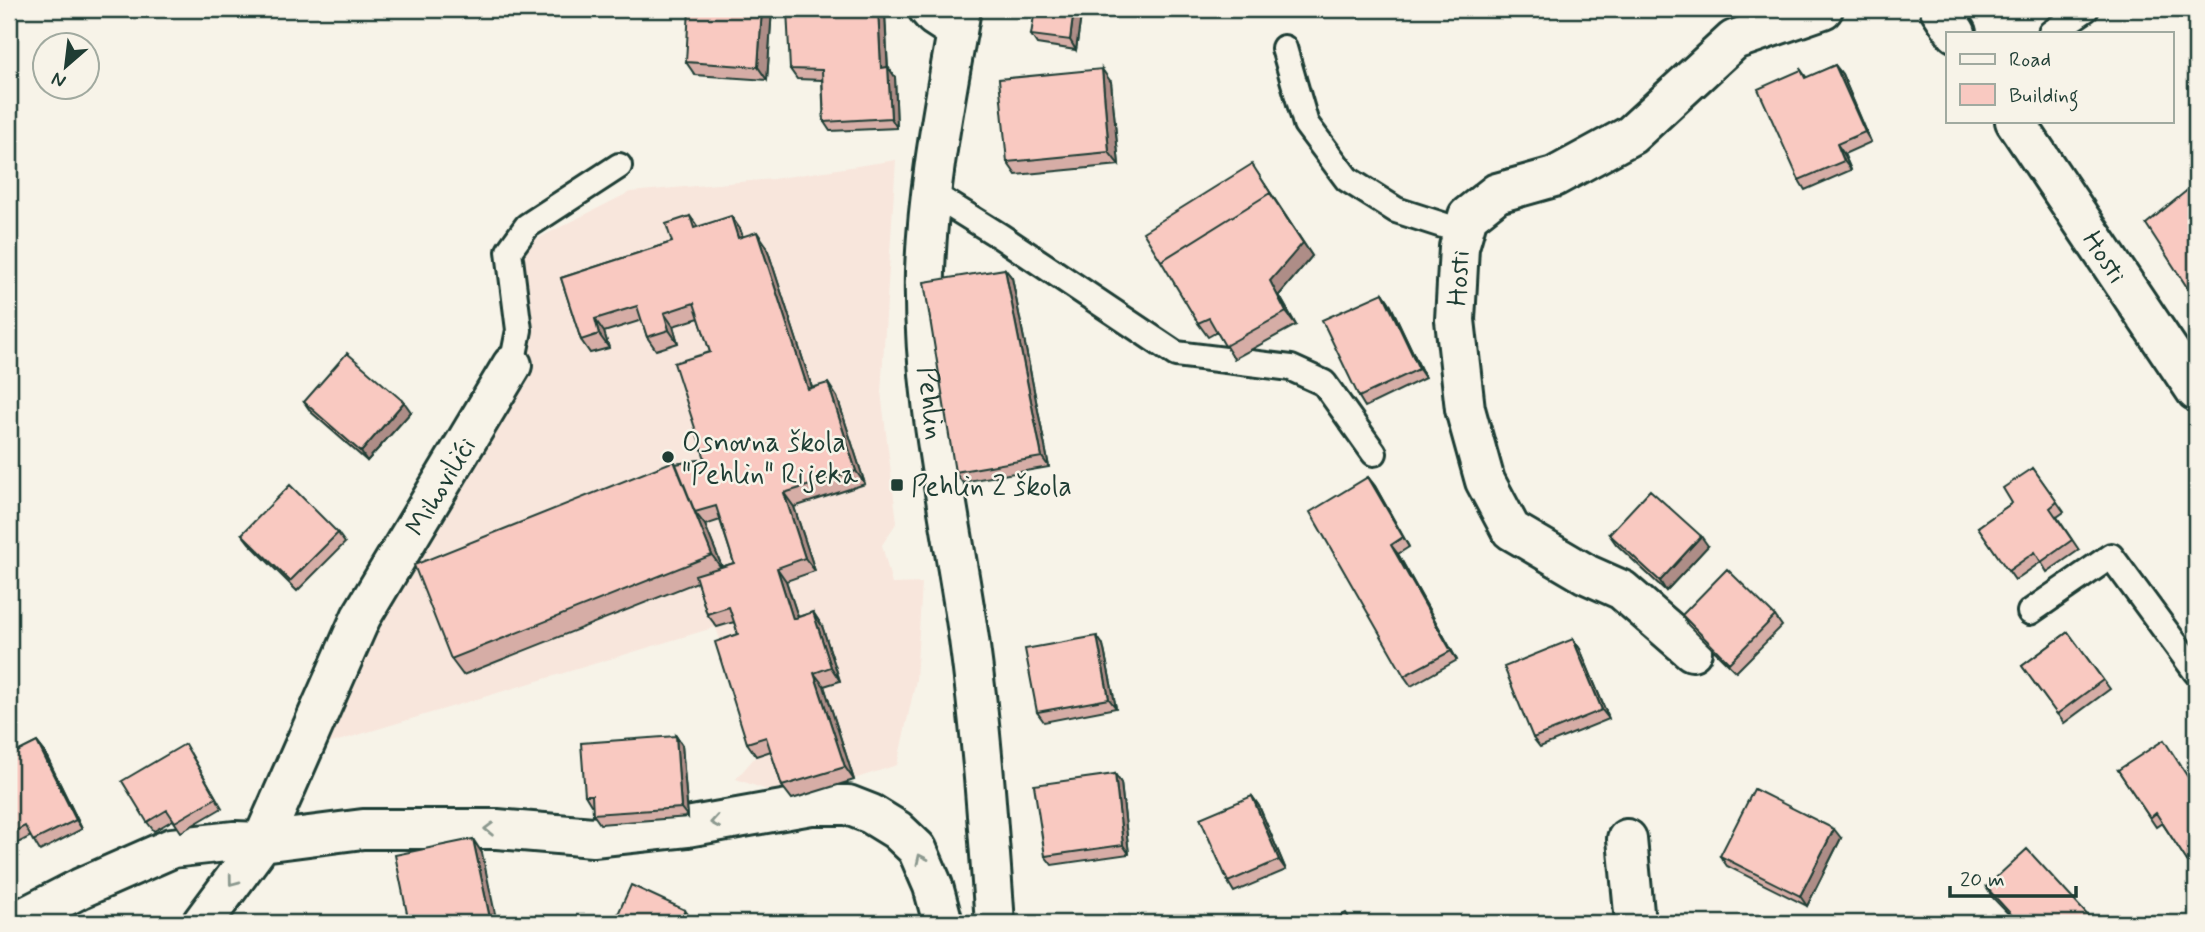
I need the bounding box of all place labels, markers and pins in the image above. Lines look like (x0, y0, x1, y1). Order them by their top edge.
place label: Osnovna škola "Pehlin" Rijeka (682, 425, 858, 494)
marker: Osnovna škola "Pehlin" Rijeka (660, 449, 676, 465)
place label: Pehlin 2 škola (911, 469, 1072, 506)
marker: Pehlin 2 škola (889, 477, 905, 493)

